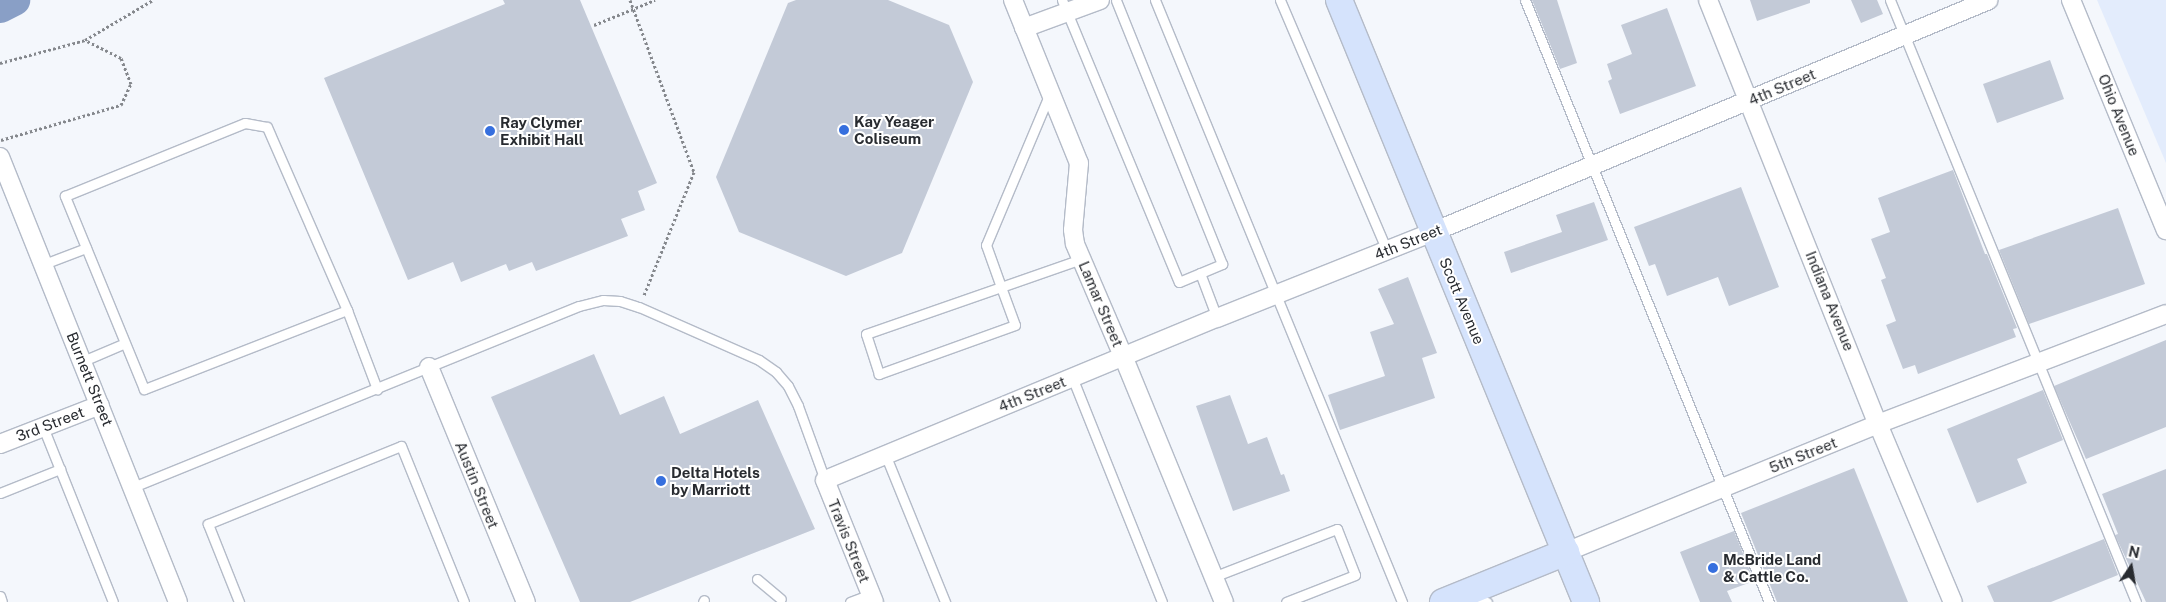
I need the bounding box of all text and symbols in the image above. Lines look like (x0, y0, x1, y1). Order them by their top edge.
street label: 4th Street (1746, 65, 1818, 109)
street label: Ohio Avenue (2094, 71, 2144, 159)
place label: Kay Yeager Coliseum (854, 112, 934, 147)
place label: Ray Clymer Exhibit Hall (500, 113, 584, 148)
marker: Kay Yeager Coliseum (838, 124, 850, 136)
marker: Ray Clymer Exhibit Hall (484, 125, 496, 137)
street label: 4th Street (1372, 220, 1444, 264)
street label: Indiana Avenue (1802, 248, 1858, 354)
street label: Scott Avenue (1436, 255, 1488, 347)
street label: Lamar Street (1075, 258, 1127, 350)
street label: Burnett Street (63, 329, 117, 429)
street label: 4th Street (996, 372, 1068, 416)
street label: 3rd Street (13, 403, 87, 445)
street label: 5th Street (1766, 433, 1840, 477)
street label: Austin Street (451, 439, 503, 531)
place label: Delta Hotels by Marriott (671, 463, 760, 498)
marker: Delta Hotels by Marriott (655, 475, 667, 487)
street label: Travis Street (824, 497, 874, 585)
north arrow (2106, 542, 2156, 592)
text: N (2127, 543, 2141, 561)
place label: McBride Land & Cattle Co. (1723, 550, 1821, 585)
marker: McBride Land & Cattle Co. (1707, 562, 1719, 574)

